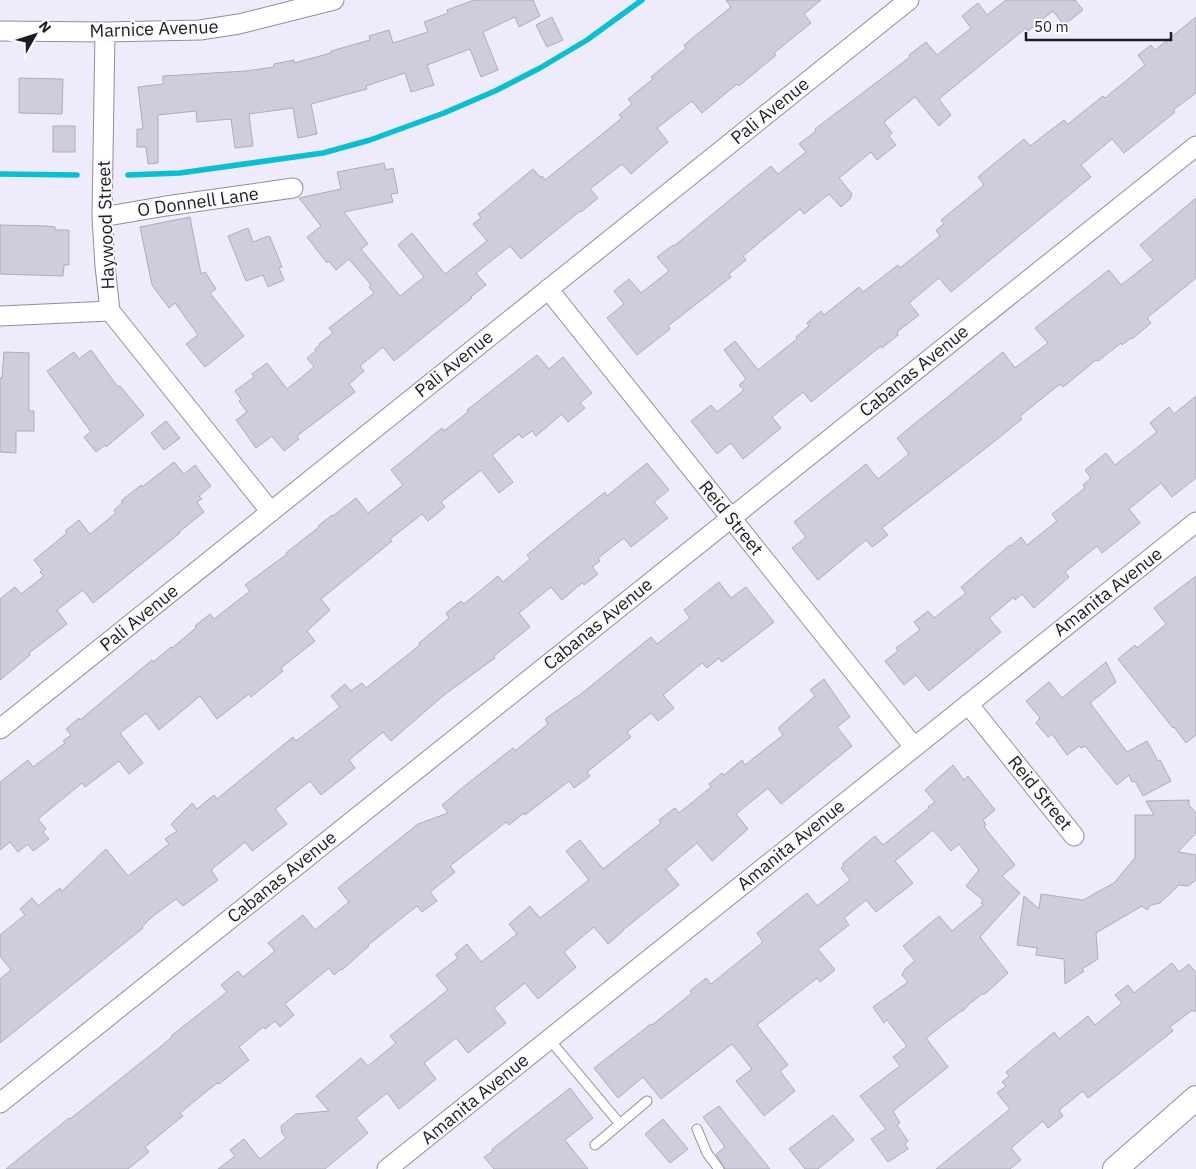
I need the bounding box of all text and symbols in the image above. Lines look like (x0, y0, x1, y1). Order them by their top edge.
north arrow (10, 10, 60, 60)
scale bar (1026, 10, 1171, 42)
street label: Marnice Avenue (89, 15, 219, 42)
text: N (35, 17, 55, 36)
text: 50 m (1034, 17, 1069, 36)
street label: Pali Avenue (726, 72, 814, 149)
street label: Haywood Street (92, 160, 119, 290)
street label: O Donnell Lane (136, 182, 260, 221)
street label: Cabanas Avenue (854, 320, 973, 422)
street label: Pali Avenue (410, 325, 498, 402)
street label: Reid Street (694, 476, 769, 560)
street label: Amanita Avenue (1049, 542, 1167, 641)
street label: Cabanas Avenue (538, 573, 657, 675)
street label: Pali Avenue (95, 579, 183, 656)
street label: Reid Street (1003, 751, 1078, 835)
street label: Amanita Avenue (732, 794, 849, 895)
street label: Cabanas Avenue (222, 826, 341, 928)
street label: Amanita Avenue (416, 1048, 533, 1149)

